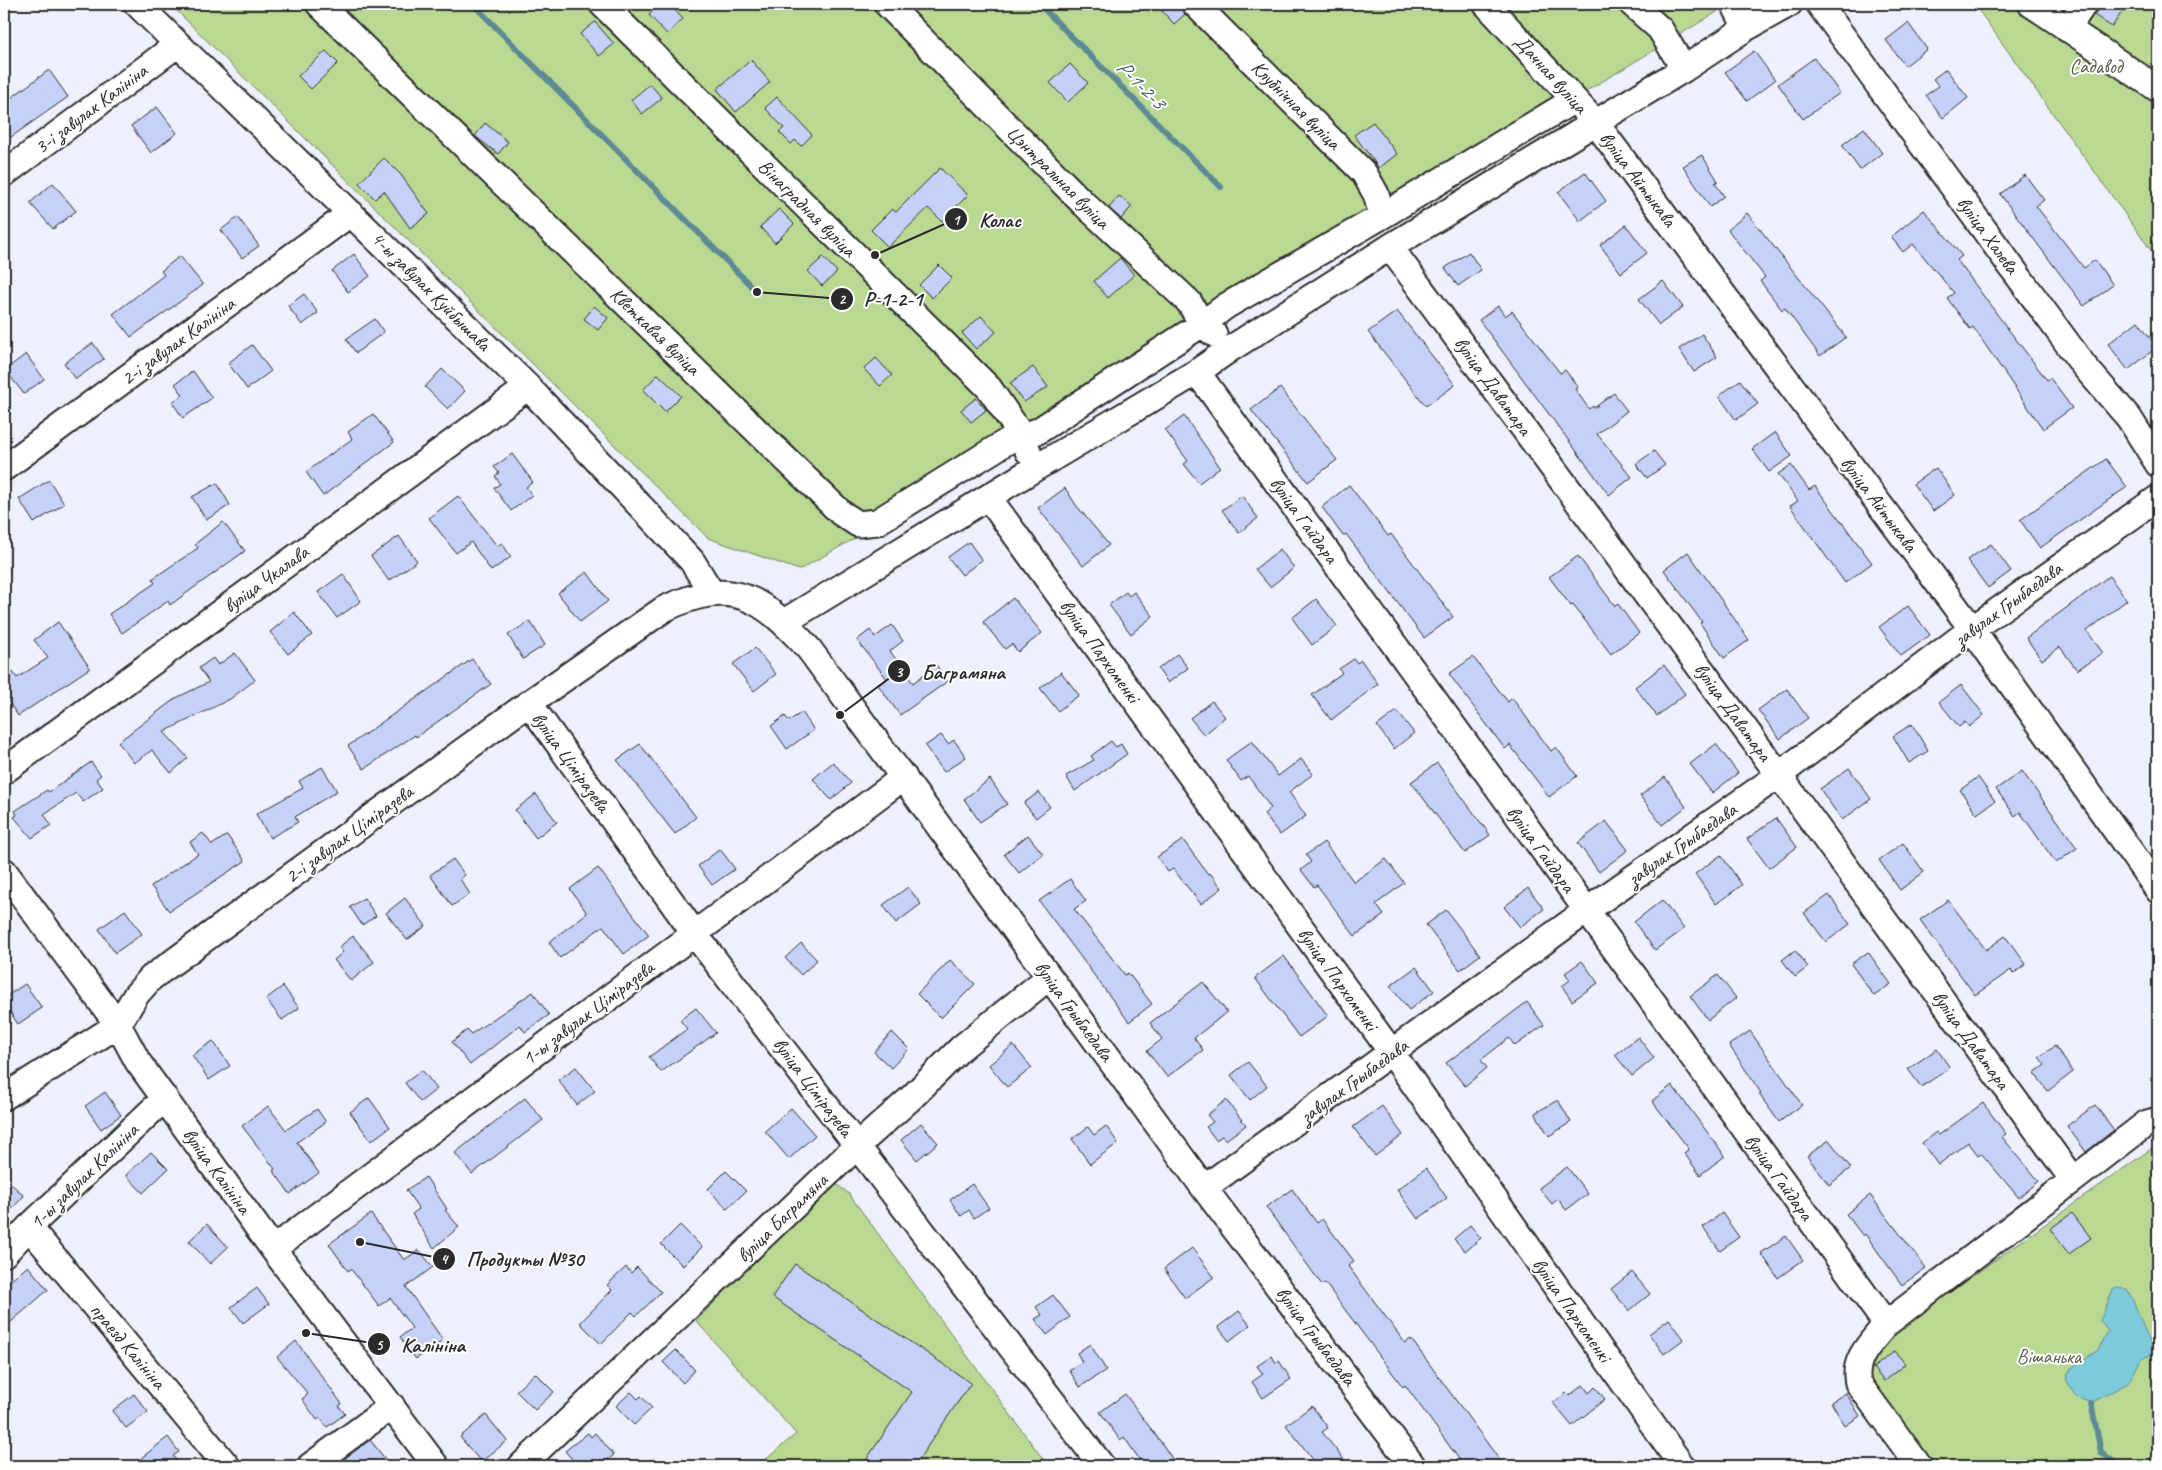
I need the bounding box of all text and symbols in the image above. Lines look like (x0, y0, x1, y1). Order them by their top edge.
street label: Дачная вуліца (1509, 29, 1594, 120)
water label: P-1-2-3 (1111, 54, 1174, 117)
park label: Садавод (2070, 54, 2125, 79)
street label: Клубнічная вуліца (1246, 55, 1347, 156)
street label: 3-і завулак Калініна (30, 58, 154, 160)
street label: Цэнтральная вуліца (1001, 120, 1116, 235)
street label: вуліца Айтыкава (1594, 126, 1683, 233)
street label: Вінаградная вуліца (753, 154, 862, 263)
street label: вуліца Халева (1951, 191, 2025, 280)
callout: Колас (944, 201, 1031, 237)
text: Колас (979, 207, 1022, 233)
text: 1 (953, 211, 962, 230)
street label: 4-ы завулак Куйбышава (365, 226, 498, 358)
callout: P-1-2-1 (829, 281, 933, 317)
street label: Кветкавая вуліца (605, 282, 706, 381)
text: P-1-2-1 (864, 286, 925, 312)
text: 2 (839, 290, 847, 309)
street label: 2-і завулак Калініна (116, 291, 242, 392)
street label: вуліца Даватара (1449, 332, 1538, 442)
street label: вуліца Айтыкава (1835, 451, 1924, 558)
street label: вуліца Гайдара (1264, 472, 1345, 570)
street label: вуліца Чкалава (218, 539, 315, 618)
street label: завулак Грыбаедава (1947, 556, 2069, 654)
street label: вуліца Пархоменкі (1054, 594, 1147, 709)
callout: Баграмяна (886, 653, 1014, 689)
street label: вуліца Даватара (1689, 658, 1778, 768)
text: Баграмяна (921, 659, 1006, 685)
text: 3 (896, 663, 904, 682)
street label: вуліца Ціміразева (526, 707, 617, 819)
street label: 2-і завулак Ціміразева (280, 778, 420, 890)
street label: завулак Грыбаедава (1620, 796, 1743, 893)
street label: вуліца Гайдара (1501, 801, 1582, 899)
street label: вуліца Пархоменкі (1292, 922, 1385, 1037)
street label: 1-ы завулак Ціміразева (517, 954, 661, 1072)
street label: вуліца Грыбаедава (1029, 956, 1120, 1067)
street label: вуліца Даватара (1927, 986, 2016, 1096)
street label: вуліца Ціміразева (767, 1032, 860, 1143)
street label: завулак Грыбаедава (1293, 1033, 1415, 1131)
street label: 1-ы завулак Калініна (24, 1117, 145, 1235)
street label: вуліца Калініна (177, 1123, 257, 1220)
street label: вуліца Гайдара (1739, 1129, 1820, 1227)
street label: вуліца Баграмяна (731, 1167, 834, 1268)
callout: Продукты №30 (431, 1241, 593, 1277)
text: Продукты №30 (466, 1246, 586, 1273)
text: 4 (441, 1250, 450, 1269)
street label: вуліца Пархоменкі (1527, 1253, 1618, 1369)
street label: вуліца Грыбаедава (1270, 1281, 1362, 1392)
street label: праезд Калініна (85, 1298, 172, 1395)
callout: Калініна (367, 1326, 475, 1362)
text: Калініна (401, 1332, 466, 1358)
text: 5 (376, 1336, 384, 1355)
park label: Вішанька (2017, 1344, 2083, 1369)

